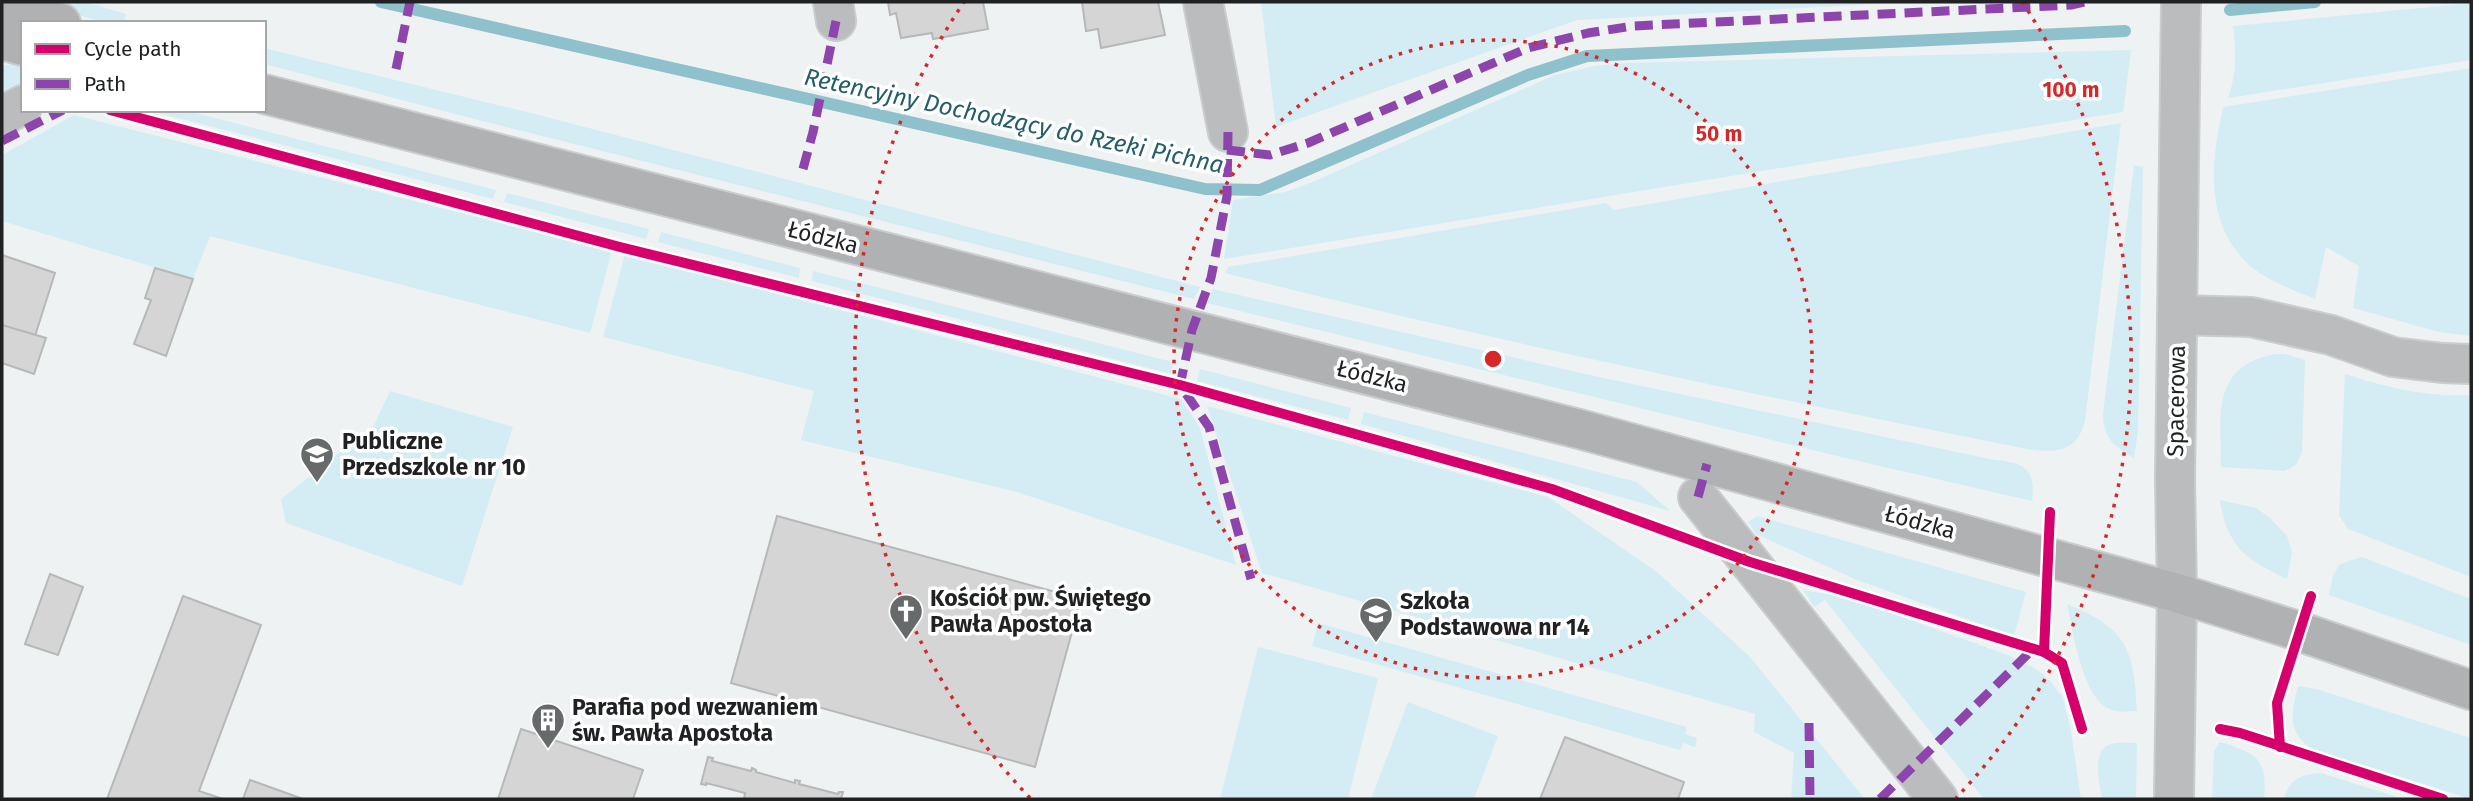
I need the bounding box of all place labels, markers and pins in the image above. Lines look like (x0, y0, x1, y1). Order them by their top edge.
centre of rings (1481, 347, 1505, 371)
place label: Publiczne Przedszkole nr 10 (342, 427, 526, 481)
school or university icon: Publiczne Przedszkole nr 10 (298, 435, 336, 484)
place label: Kościół pw. Świętego Pawła Apostoła (930, 584, 1151, 638)
place label: Szkoła Podstawowa nr 14 (1400, 587, 1590, 641)
church icon: Kościół pw. Świętego Pawła Apostoła (887, 592, 925, 641)
school or university icon: Szkoła Podstawowa nr 14 (1357, 595, 1395, 644)
place label: Parafia pod wezwaniem św. Pawła Apostoła (572, 693, 818, 747)
building icon: Parafia pod wezwaniem św. Pawła Apostoła (529, 701, 567, 750)

